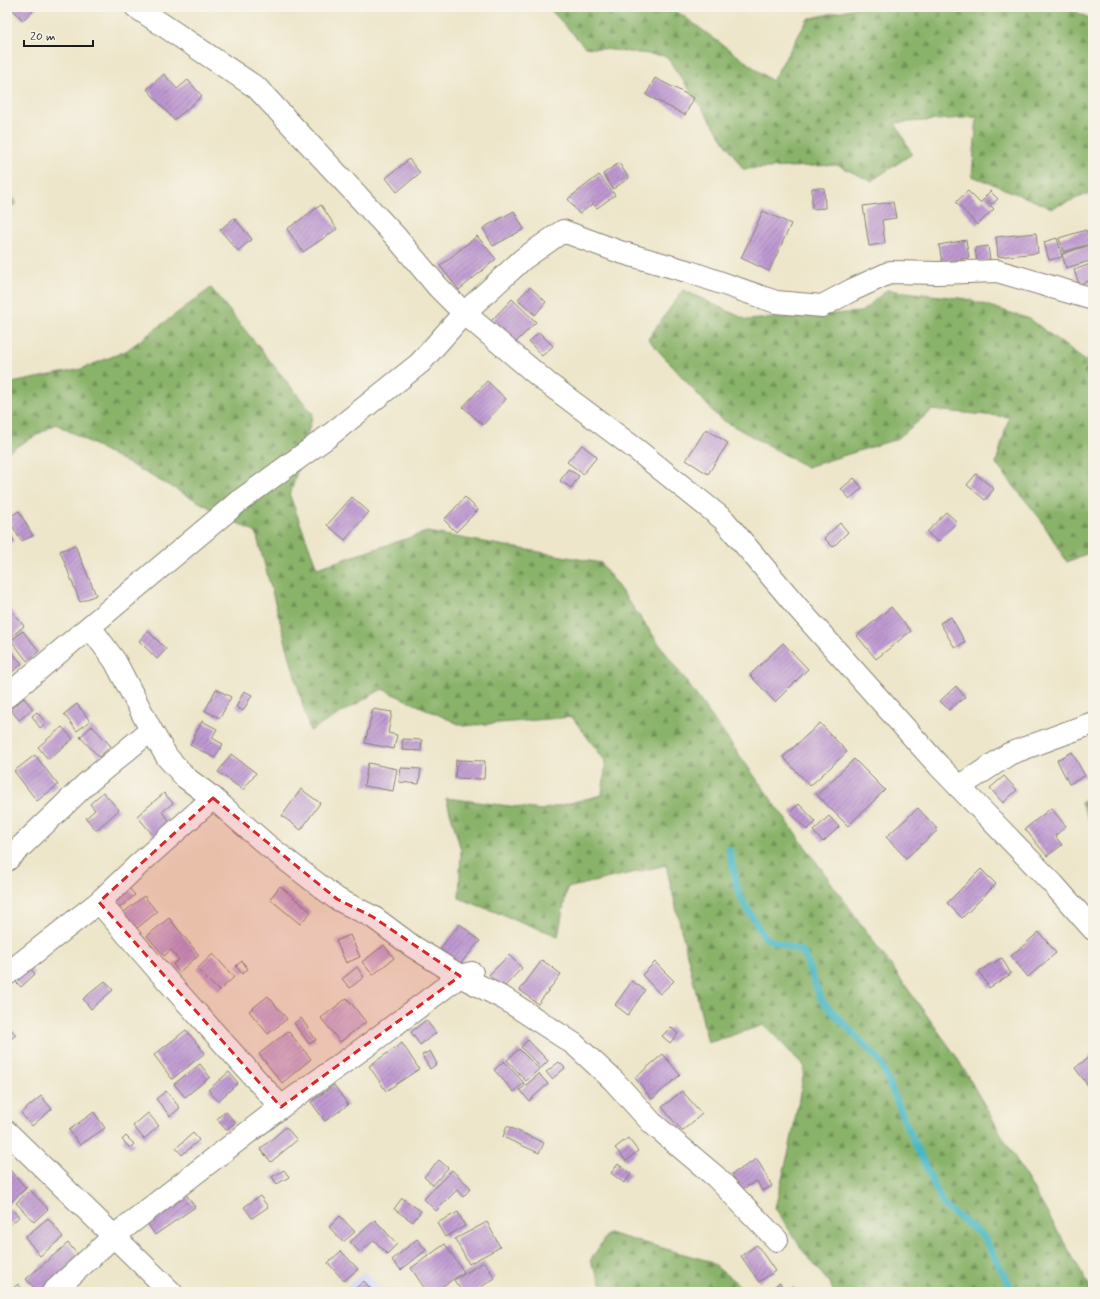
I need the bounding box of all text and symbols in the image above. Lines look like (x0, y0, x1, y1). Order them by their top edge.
scale bar (24, 22, 93, 48)
text: 20 m (30, 29, 56, 45)

